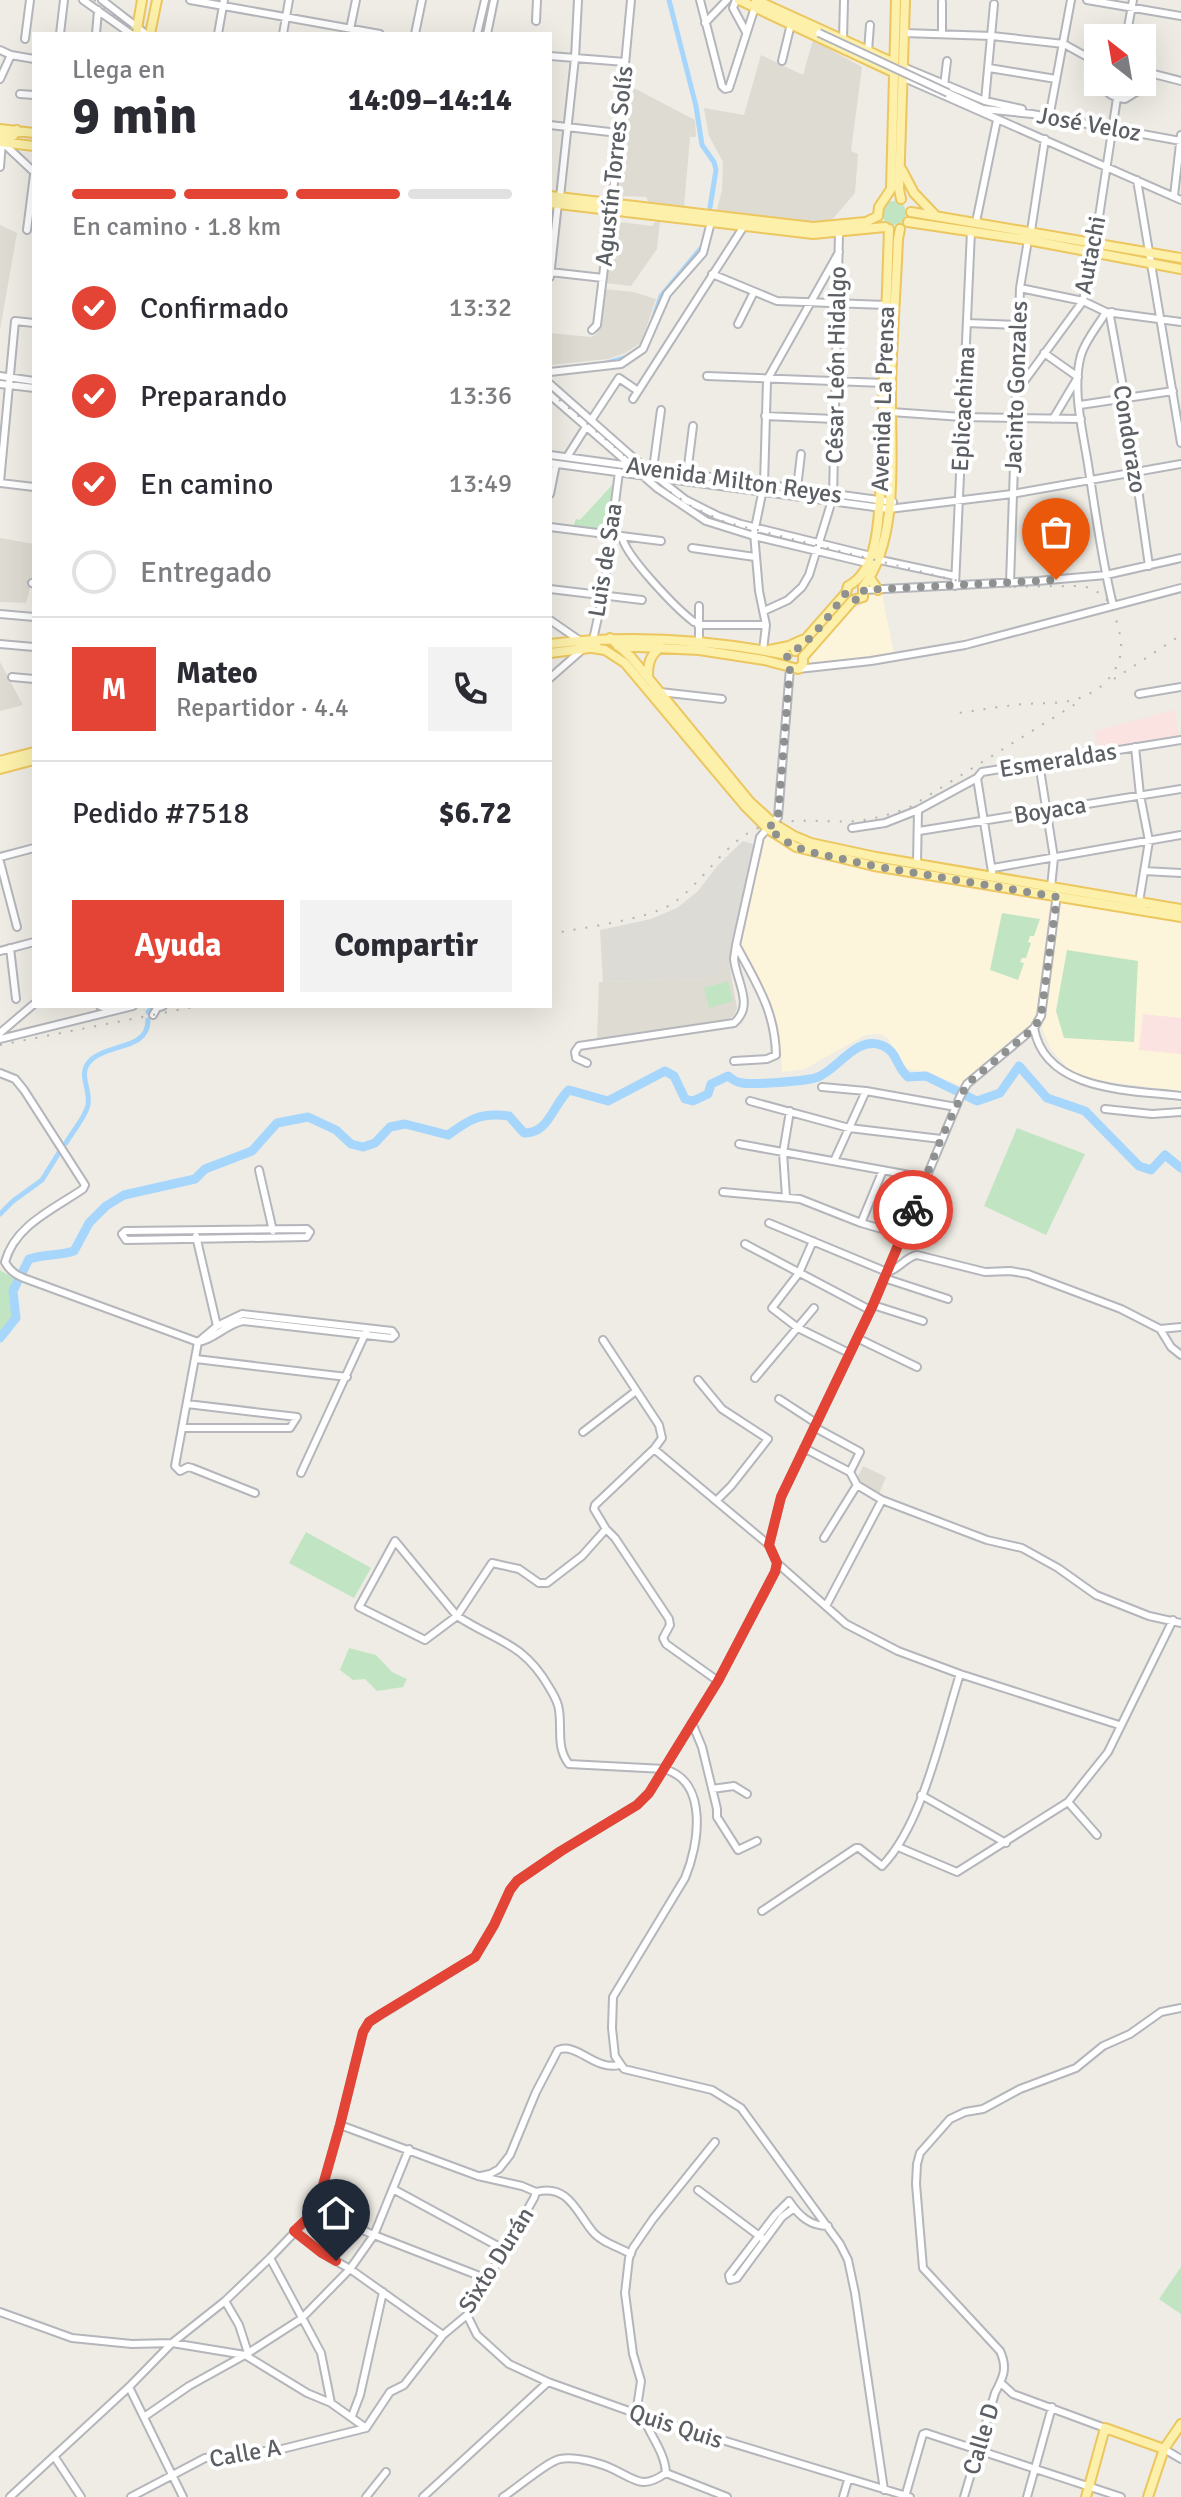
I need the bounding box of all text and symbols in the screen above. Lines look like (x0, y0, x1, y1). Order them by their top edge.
north arrow (1084, 24, 1156, 96)
map controls (1084, 24, 1156, 96)
text: Llega en (72, 54, 166, 86)
street label: Agustín Torres Solís (589, 64, 639, 268)
text: 14:09–14:14 (348, 82, 512, 119)
text: 9 min (72, 84, 198, 148)
street label: José Veloz (1035, 100, 1143, 148)
text: En camino · 1.8 km (72, 211, 281, 243)
street label: Autachi (1068, 213, 1112, 297)
street label: César León Hidalgo (819, 266, 853, 464)
icon: check (72, 286, 116, 330)
text: Confirmado (140, 290, 289, 327)
text: 13:32 (449, 292, 512, 324)
street label: Jacinto Gonzales (998, 300, 1034, 474)
street label: Avenida La Prensa (865, 306, 901, 492)
street label: Eplicachima (945, 346, 981, 472)
icon: check (72, 374, 116, 418)
text: Preparando (140, 378, 287, 415)
text: 13:36 (449, 380, 512, 412)
street label: Condorazo (1107, 383, 1153, 495)
street label: Avenida Milton Reyes (624, 450, 844, 510)
icon: check (72, 462, 116, 506)
text: En camino (140, 466, 273, 503)
text: 13:49 (449, 468, 512, 500)
pin (1022, 498, 1090, 580)
street label: Luis de Saa (581, 501, 629, 619)
icon: bag (1034, 510, 1078, 554)
text: Entregado (140, 554, 272, 591)
button: phone (428, 647, 512, 731)
text: Mateo (176, 655, 258, 692)
text: M (101, 671, 127, 708)
text: Repartidor · 4.4 (176, 692, 349, 724)
street label: Esmeraldas (997, 736, 1119, 784)
street label: Boyaca (1012, 789, 1088, 831)
text: Pedido #7518 (72, 795, 249, 832)
text: $6.72 (439, 795, 512, 832)
button: Ayuda (72, 900, 284, 992)
button: Compartir (300, 900, 512, 992)
courier (873, 1170, 953, 1250)
icon: bike (891, 1188, 935, 1232)
pin (302, 2179, 370, 2261)
icon: home (314, 2191, 358, 2235)
street label: Sixto Durán (452, 2201, 540, 2319)
street label: Quis Quis (625, 2397, 727, 2455)
street label: Calle D (956, 2400, 1006, 2478)
street label: Calle A (207, 2432, 283, 2474)

